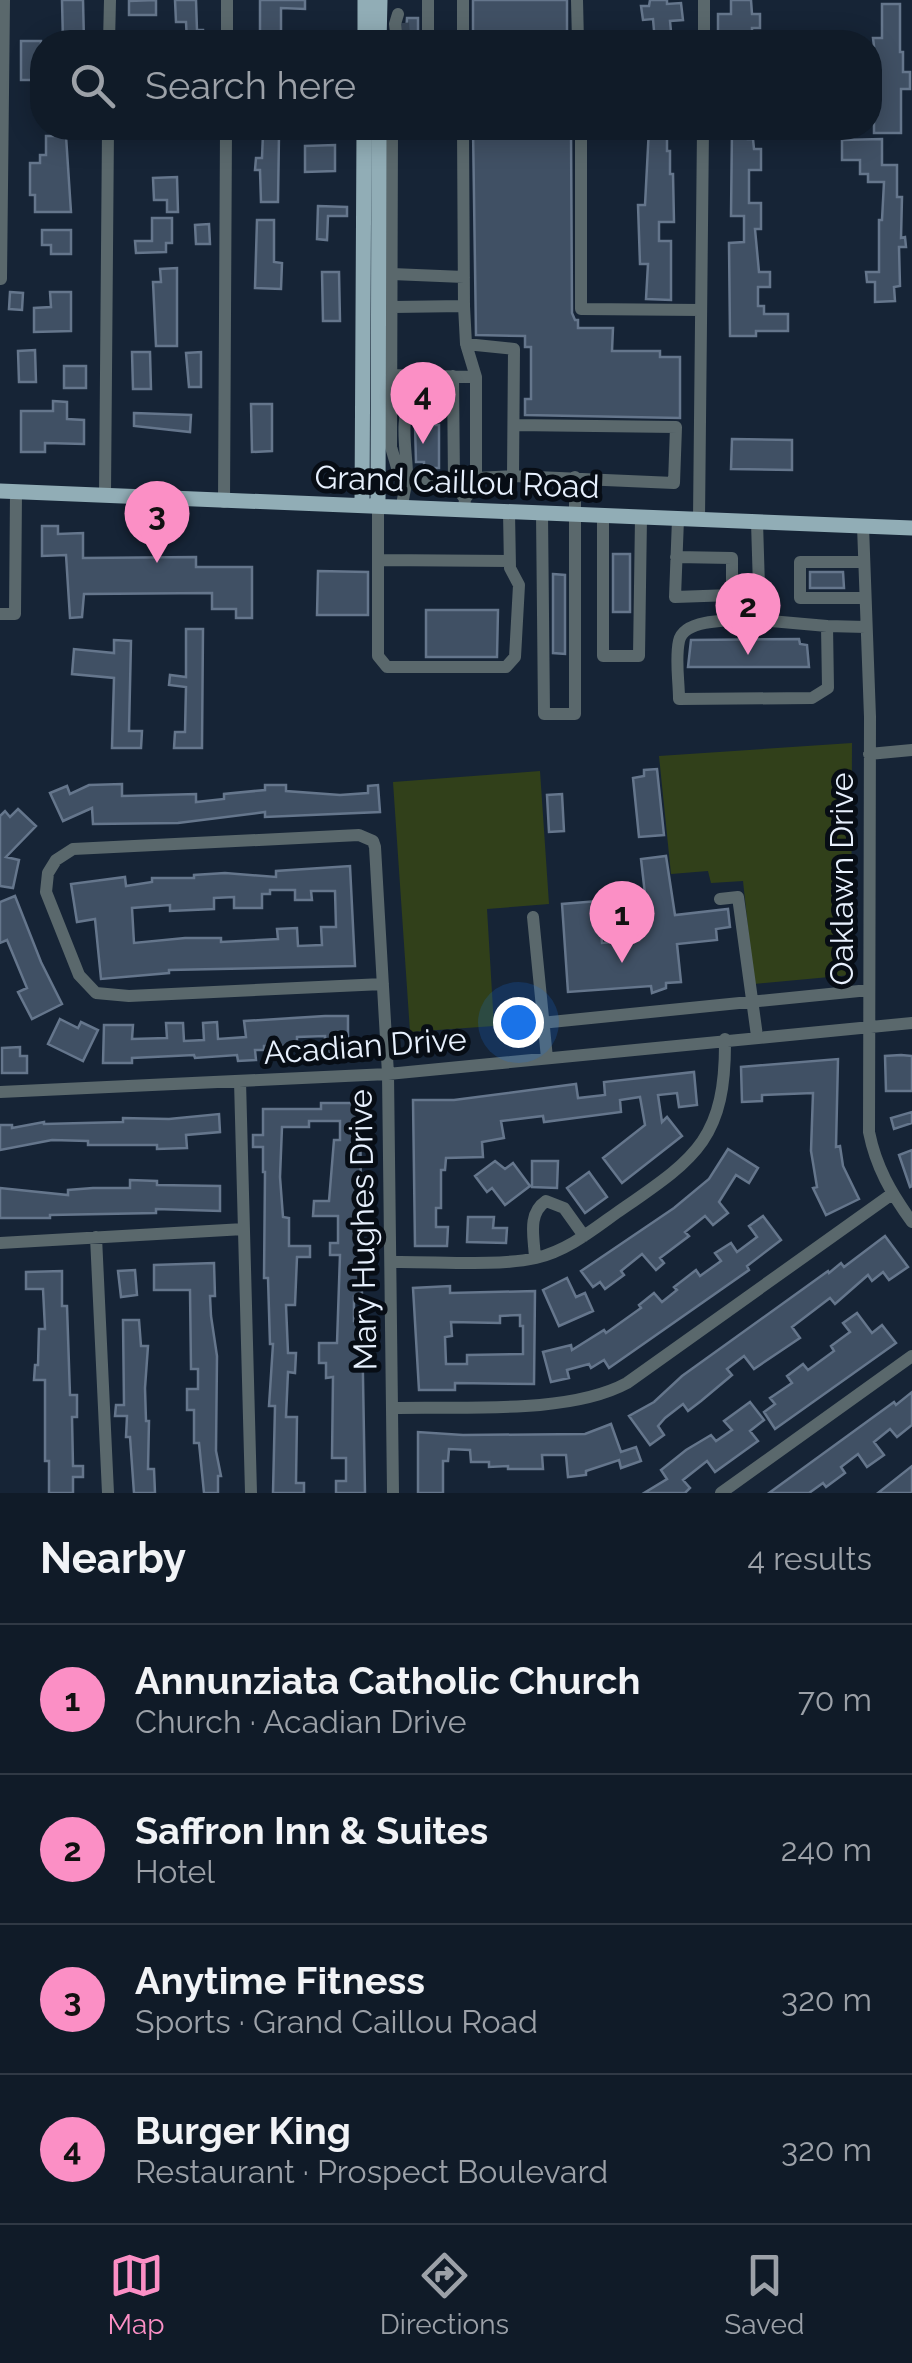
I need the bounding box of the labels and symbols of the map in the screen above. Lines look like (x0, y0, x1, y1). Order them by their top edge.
pin: 4 (390, 362, 456, 444)
street label: Grand Caillou Road (314, 458, 600, 505)
pin: 3 (124, 480, 190, 563)
pin: 2 (716, 572, 780, 655)
street label: Oaklawn Drive (823, 772, 860, 986)
pin: 1 (590, 880, 654, 963)
your location (493, 997, 544, 1048)
street label: Acadian Drive (262, 1020, 468, 1071)
street label: Mary Hughes Drive (342, 1089, 383, 1371)

